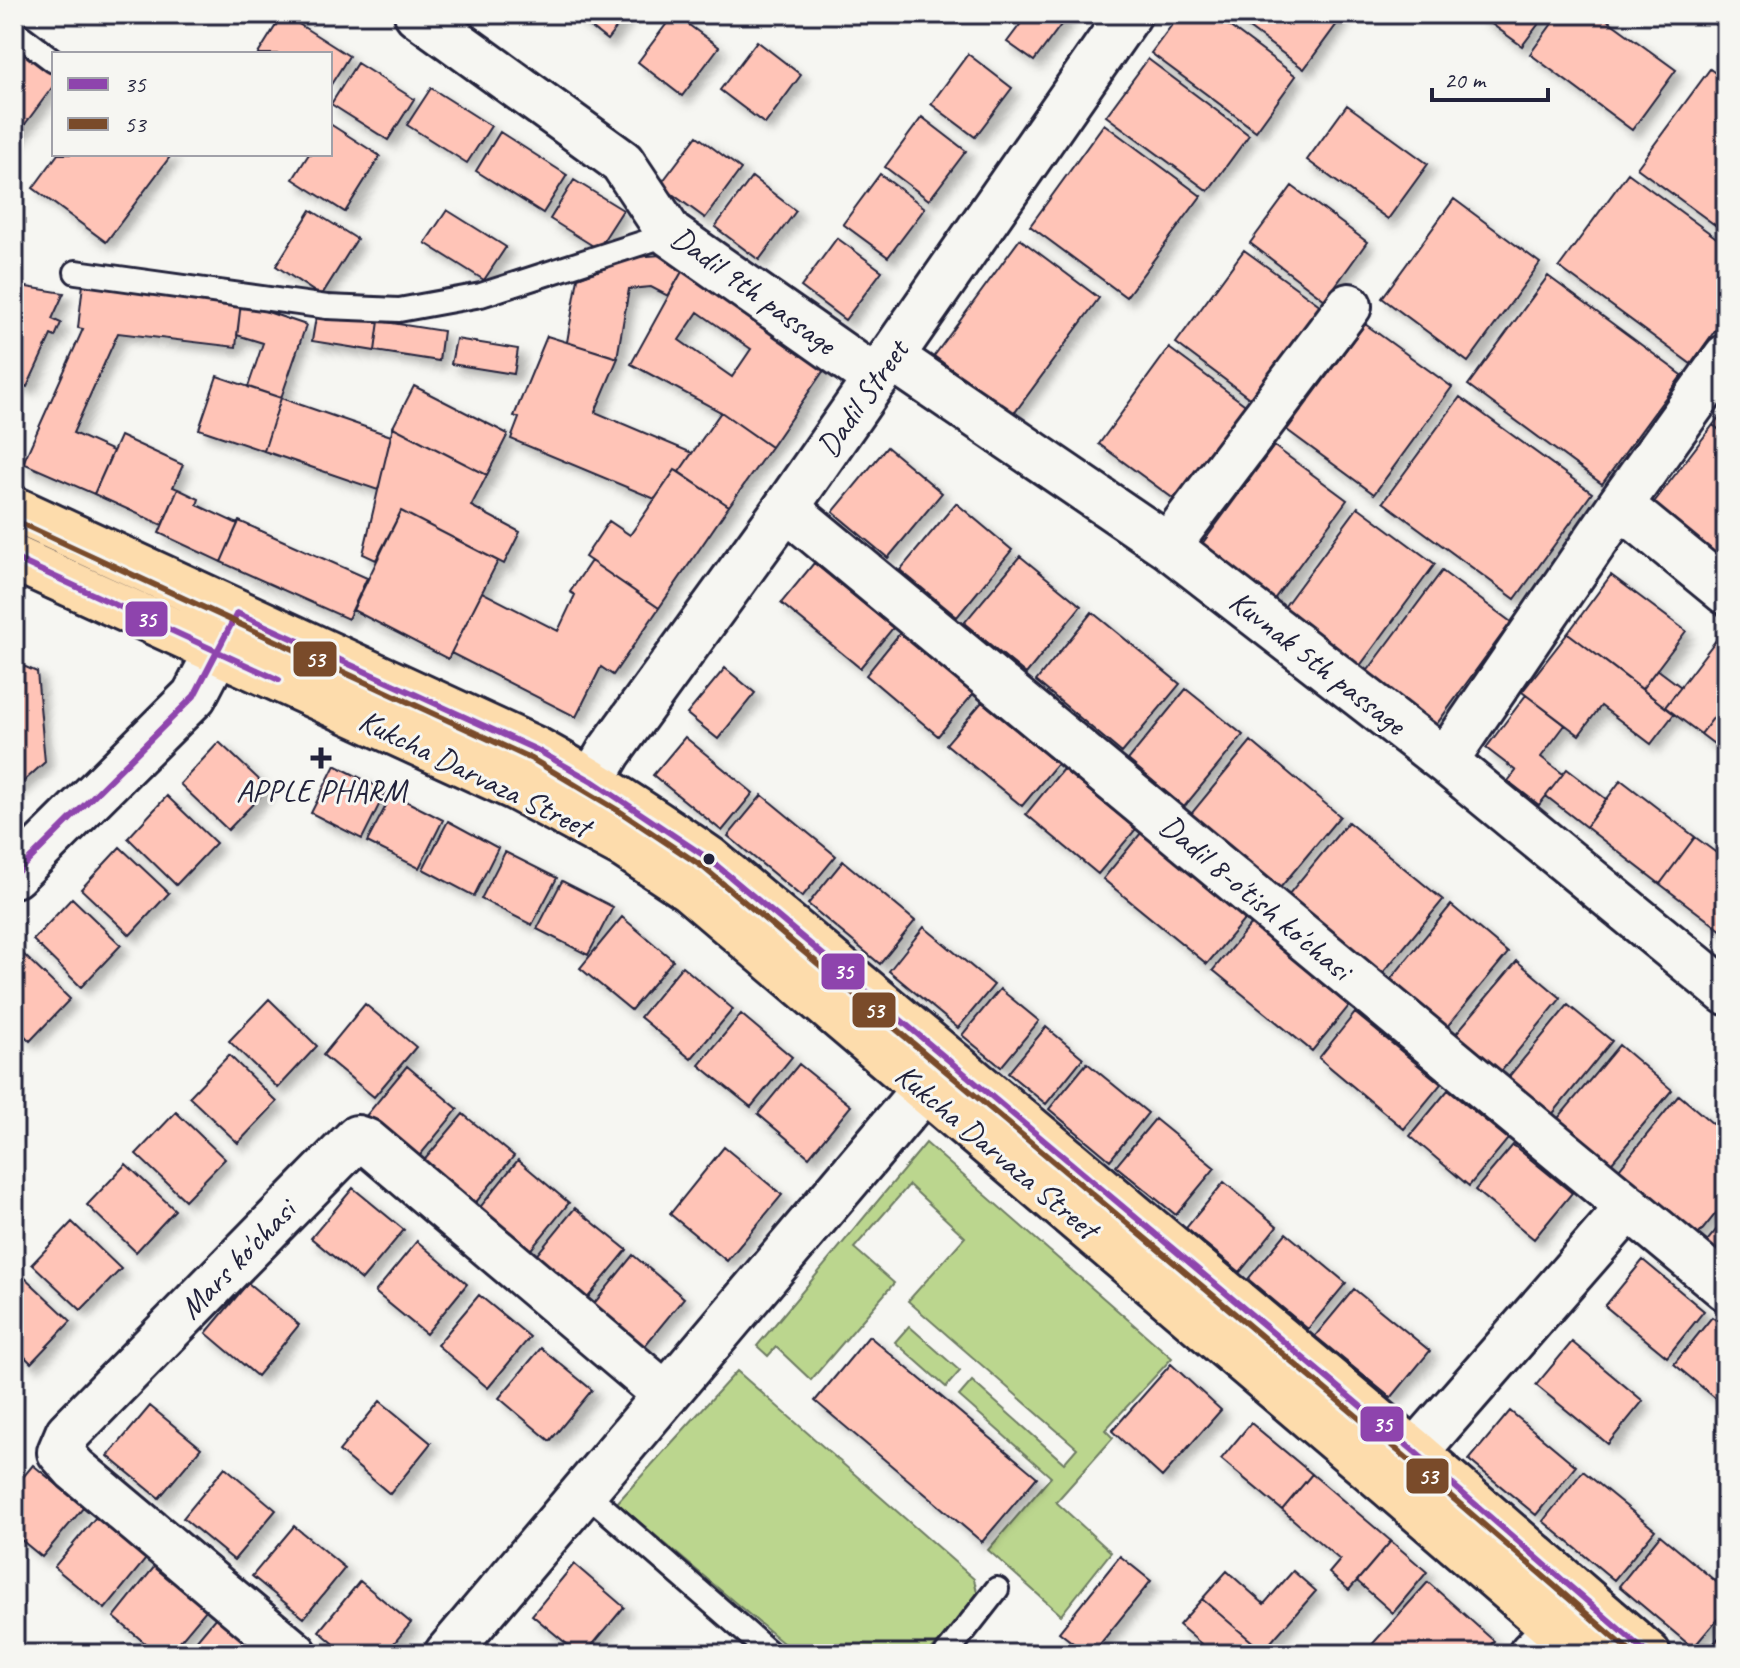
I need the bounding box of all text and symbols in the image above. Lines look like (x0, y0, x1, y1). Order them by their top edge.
legend (52, 52, 332, 156)
scale bar (1432, 52, 1548, 102)
text: 20 m (1444, 65, 1487, 95)
text: 35 (124, 69, 147, 99)
text: 53 (124, 109, 148, 139)
street label: Dadil 9th passage (663, 217, 846, 366)
street label: Dadil Street (807, 329, 919, 465)
street label: Kuvnak 5th passage (1221, 581, 1416, 746)
line badge: 35 (124, 600, 169, 638)
text: 35 (136, 606, 158, 634)
line badge: 53 (292, 640, 338, 678)
text: 53 (305, 646, 327, 674)
street label: Kukcha Darvaza Street (352, 700, 601, 849)
marker: APPLE PHARM (312, 749, 330, 767)
place label: APPLE PHARM (236, 770, 409, 811)
street label: Dadil 8-o'tish ko'chasi (1152, 805, 1363, 992)
unlabelled marker (701, 851, 717, 867)
line badge: 35 (820, 952, 866, 991)
text: 35 (833, 958, 855, 986)
line badge: 53 (851, 991, 897, 1029)
text: 53 (864, 997, 886, 1025)
street label: Kukcha Darvaza Street (887, 1055, 1110, 1251)
street label: Mars ko'chasi (170, 1188, 307, 1328)
line badge: 35 (1359, 1405, 1405, 1443)
text: 35 (1372, 1411, 1394, 1439)
line badge: 53 (1405, 1457, 1450, 1495)
text: 53 (1418, 1463, 1440, 1491)

